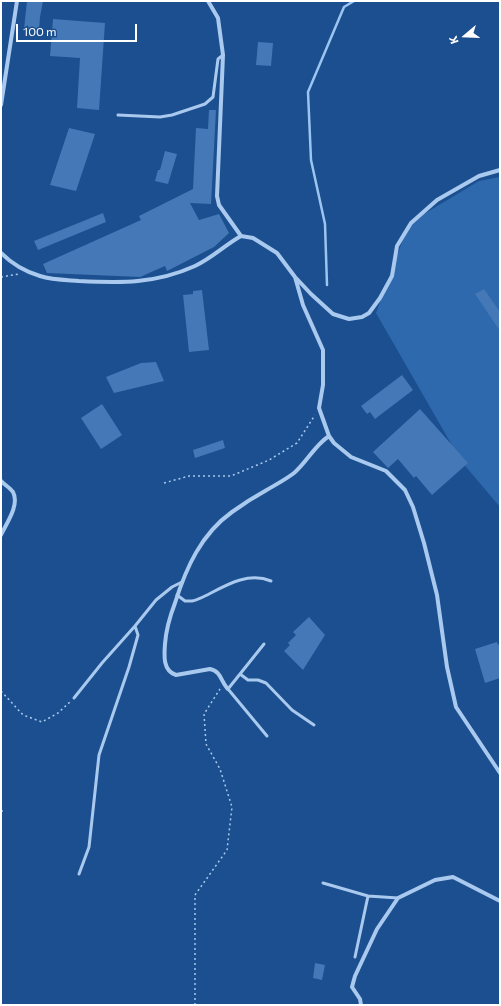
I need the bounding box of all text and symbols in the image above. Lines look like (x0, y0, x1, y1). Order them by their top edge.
scale bar (18, 16, 139, 42)
north arrow (445, 16, 485, 56)
text: 100 m (23, 24, 57, 38)
text: K (446, 34, 461, 46)

